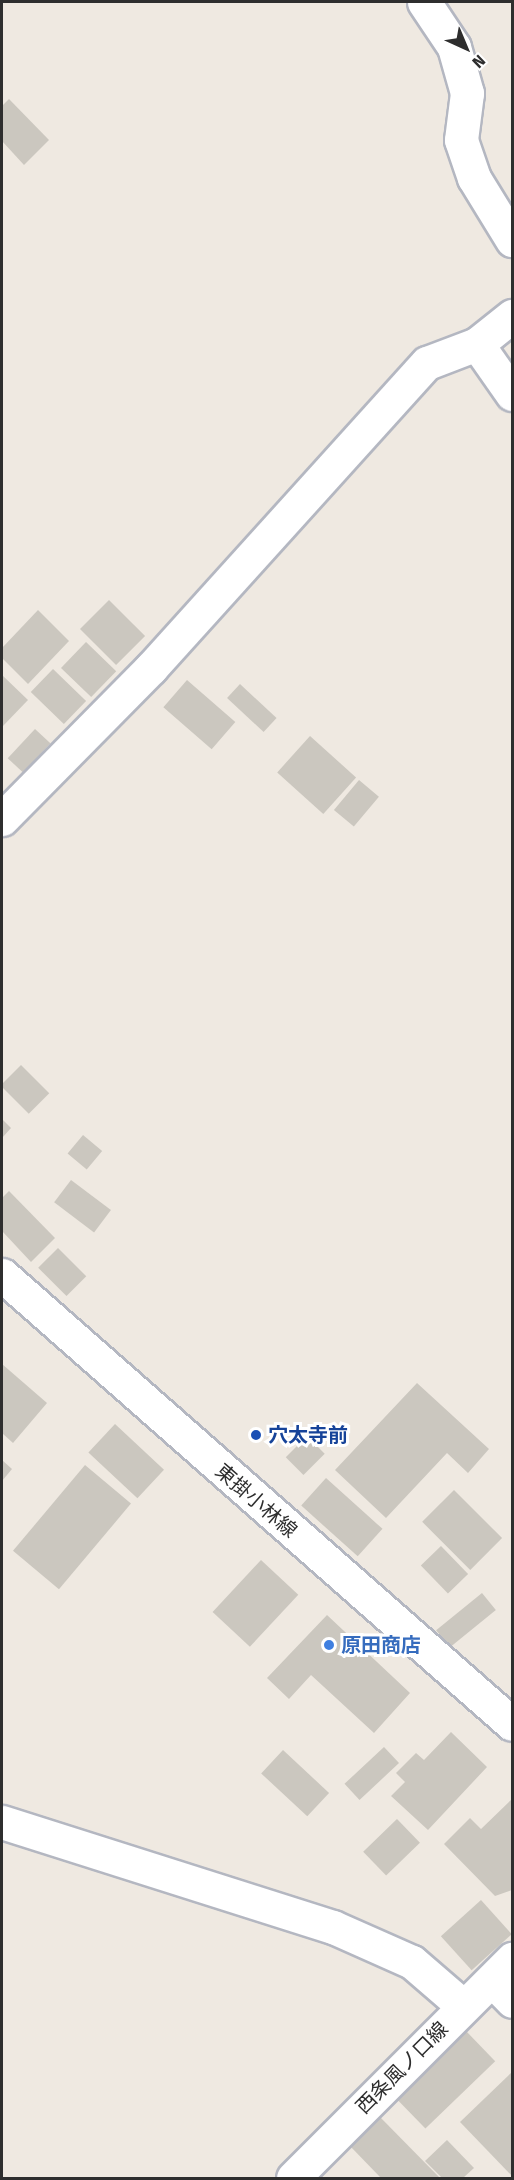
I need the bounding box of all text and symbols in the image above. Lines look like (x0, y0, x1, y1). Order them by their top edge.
north arrow (436, 18, 496, 78)
text: N (468, 51, 489, 72)
place label: 穴太寺前 (268, 1423, 348, 1447)
marker: 穴太寺前 (249, 1428, 263, 1442)
street label: 東掛小林線 (210, 1459, 302, 1543)
place label: 原田商店 (341, 1633, 421, 1657)
marker: 原田商店 (322, 1638, 336, 1652)
street label: 西条風ノ口線 (351, 2017, 453, 2119)

